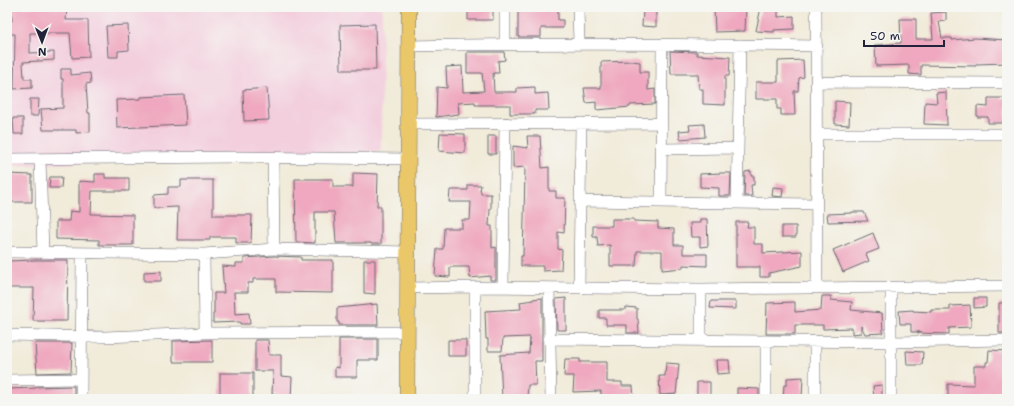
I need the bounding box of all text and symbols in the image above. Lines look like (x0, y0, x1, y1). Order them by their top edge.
north arrow (22, 22, 62, 62)
scale bar (864, 22, 944, 48)
text: 50 m (870, 28, 900, 44)
text: N (37, 44, 47, 59)

